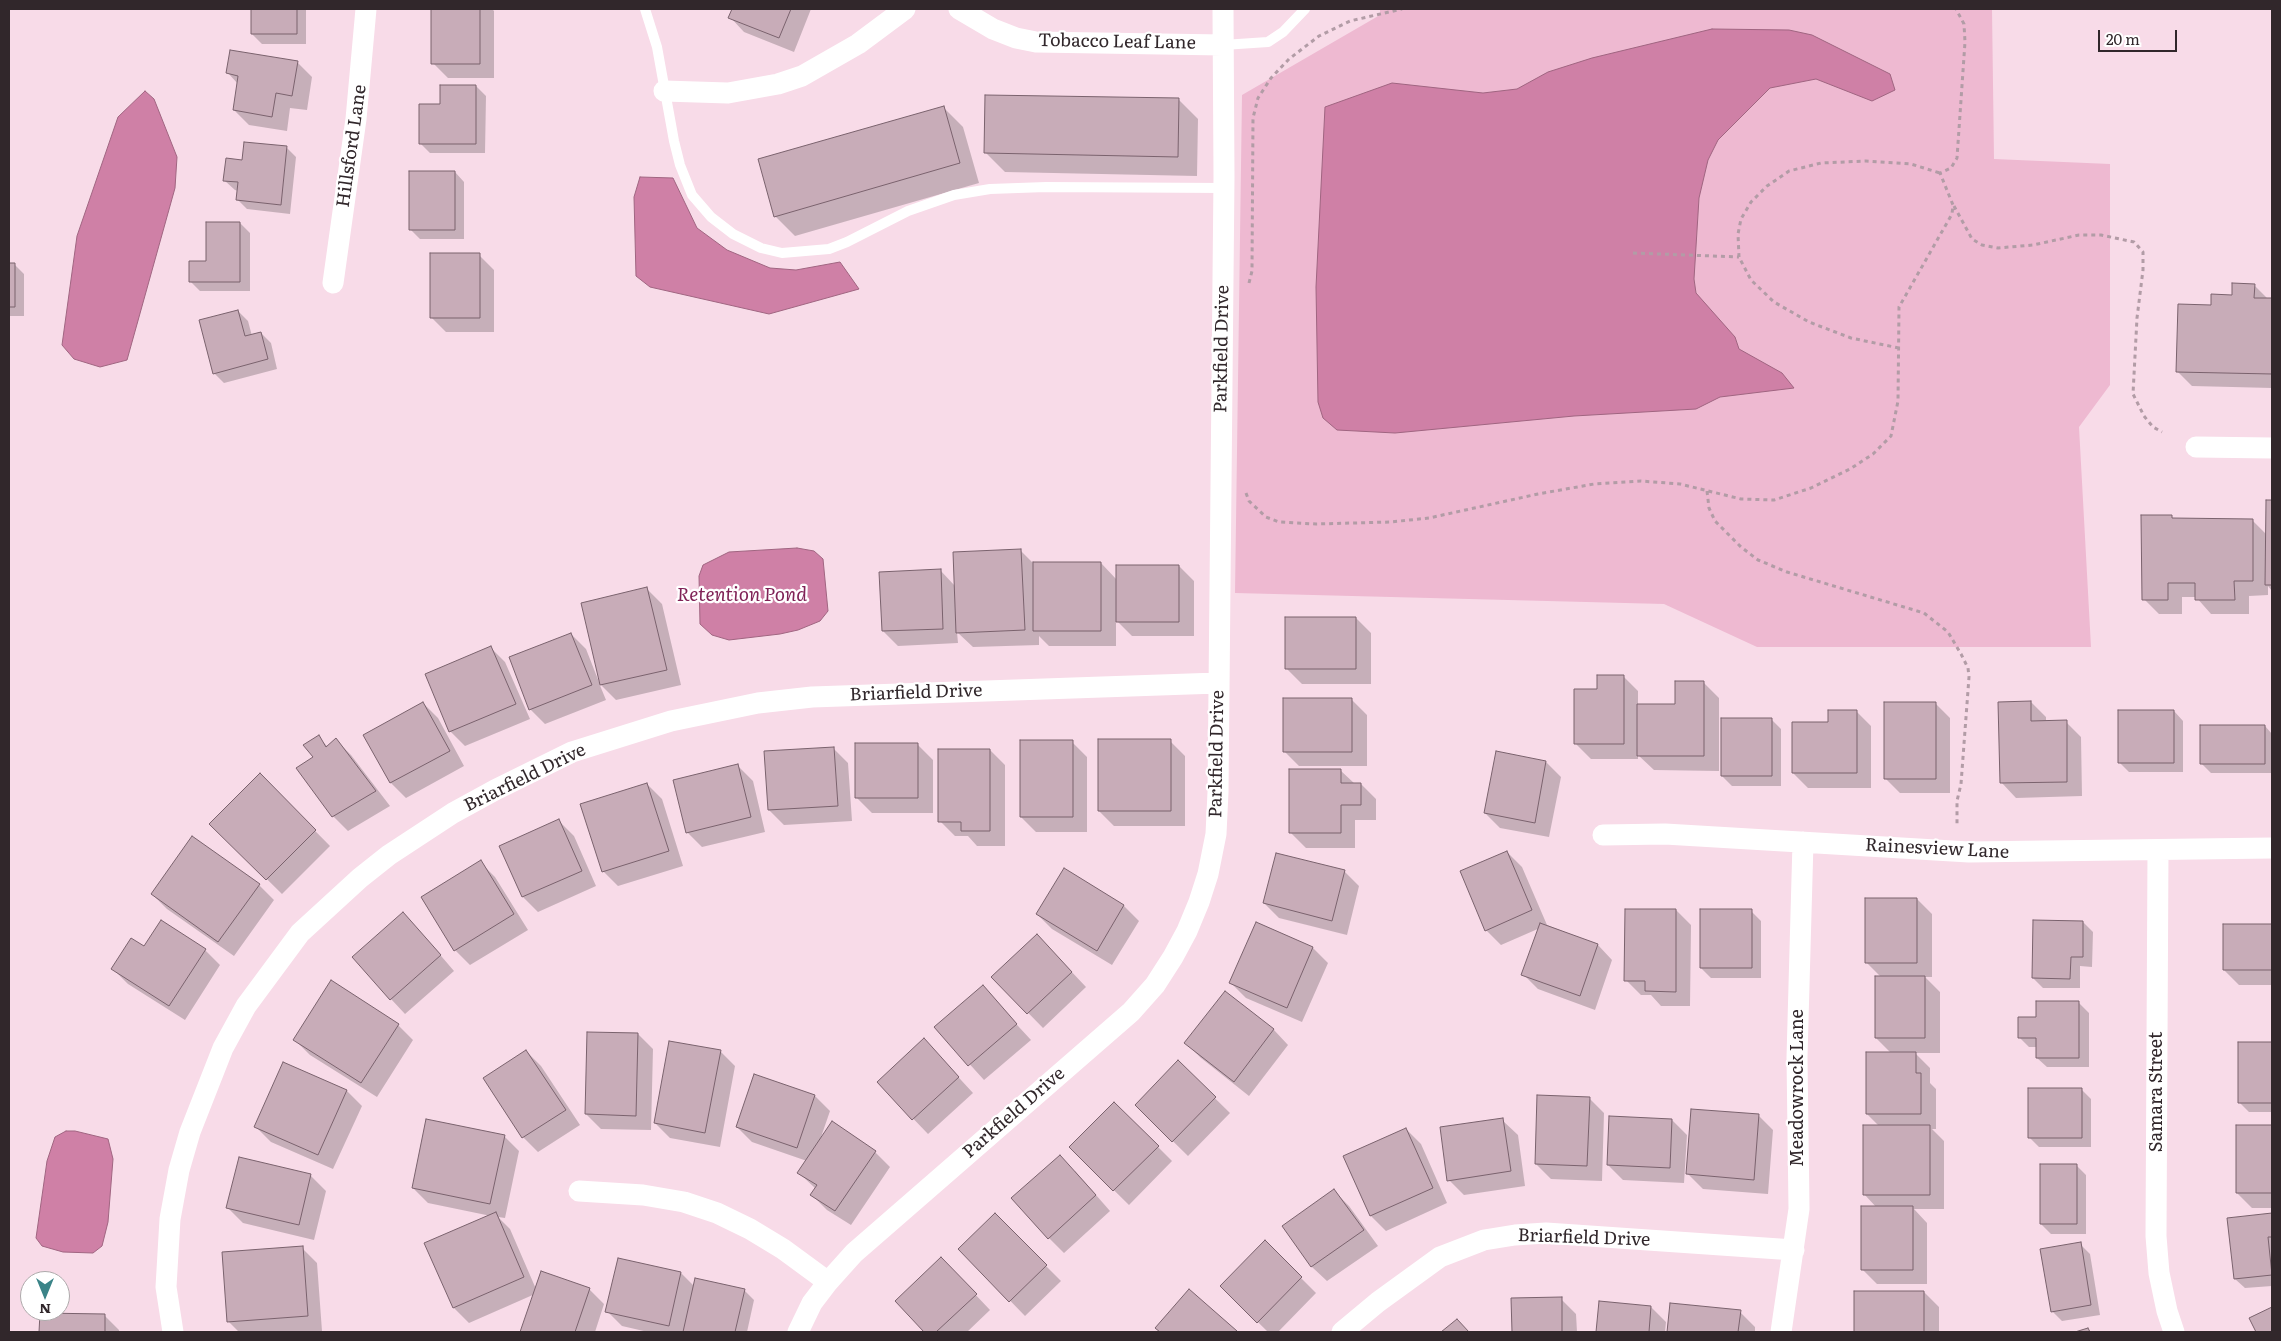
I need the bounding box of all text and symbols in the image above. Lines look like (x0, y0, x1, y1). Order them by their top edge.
scale bar (2101, 20, 2180, 52)
text: 20 m (2106, 27, 2140, 50)
street label: Tobacco Leaf Lane (1038, 30, 1196, 54)
street label: Hillsford Lane (333, 83, 371, 209)
street label: Parkfield Drive (1210, 285, 1234, 413)
water label: Retention Pond (677, 584, 807, 606)
street label: Briarfield Drive (849, 680, 983, 706)
street label: Parkfield Drive (1205, 690, 1229, 818)
street label: Briarfield Drive (461, 739, 589, 817)
street label: Rainesview Lane (1864, 834, 2010, 864)
street label: Meadowrock Lane (1787, 1009, 1809, 1167)
street label: Samara Street (2146, 1032, 2168, 1152)
street label: Parkfield Drive (959, 1063, 1069, 1163)
street label: Briarfield Drive (1517, 1225, 1651, 1251)
north arrow (20, 1271, 70, 1321)
text: N (39, 1300, 51, 1320)

